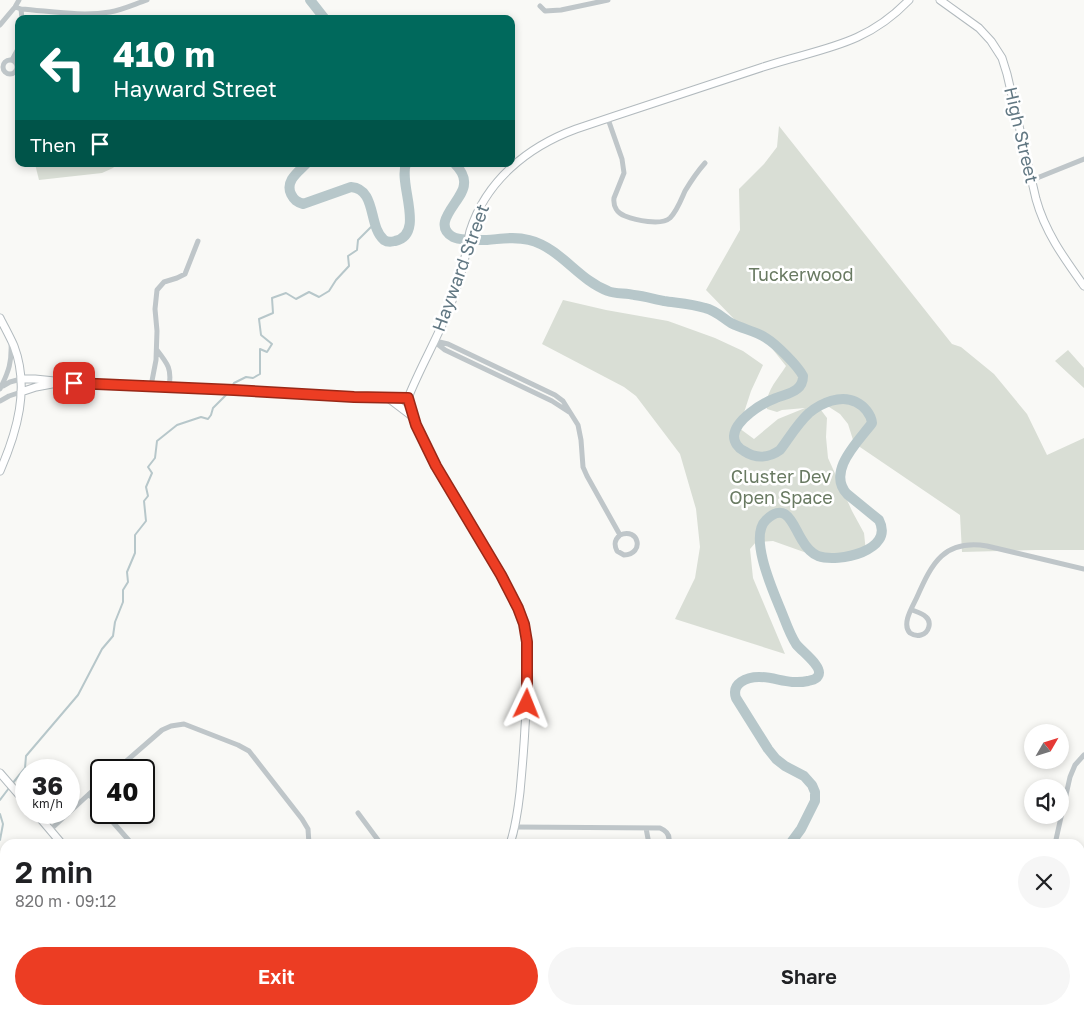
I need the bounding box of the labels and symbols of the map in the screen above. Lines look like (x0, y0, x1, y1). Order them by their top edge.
street label: High Street (1000, 84, 1044, 185)
street label: Hayward Street (427, 201, 493, 334)
park label: Tuckerwood (749, 263, 853, 285)
pin (53, 362, 95, 404)
park label: Cluster Dev Open Space (729, 465, 833, 508)
position arrow (500, 677, 552, 729)
north arrow (1024, 724, 1069, 769)
speed limit sign: 40 (90, 759, 155, 824)

